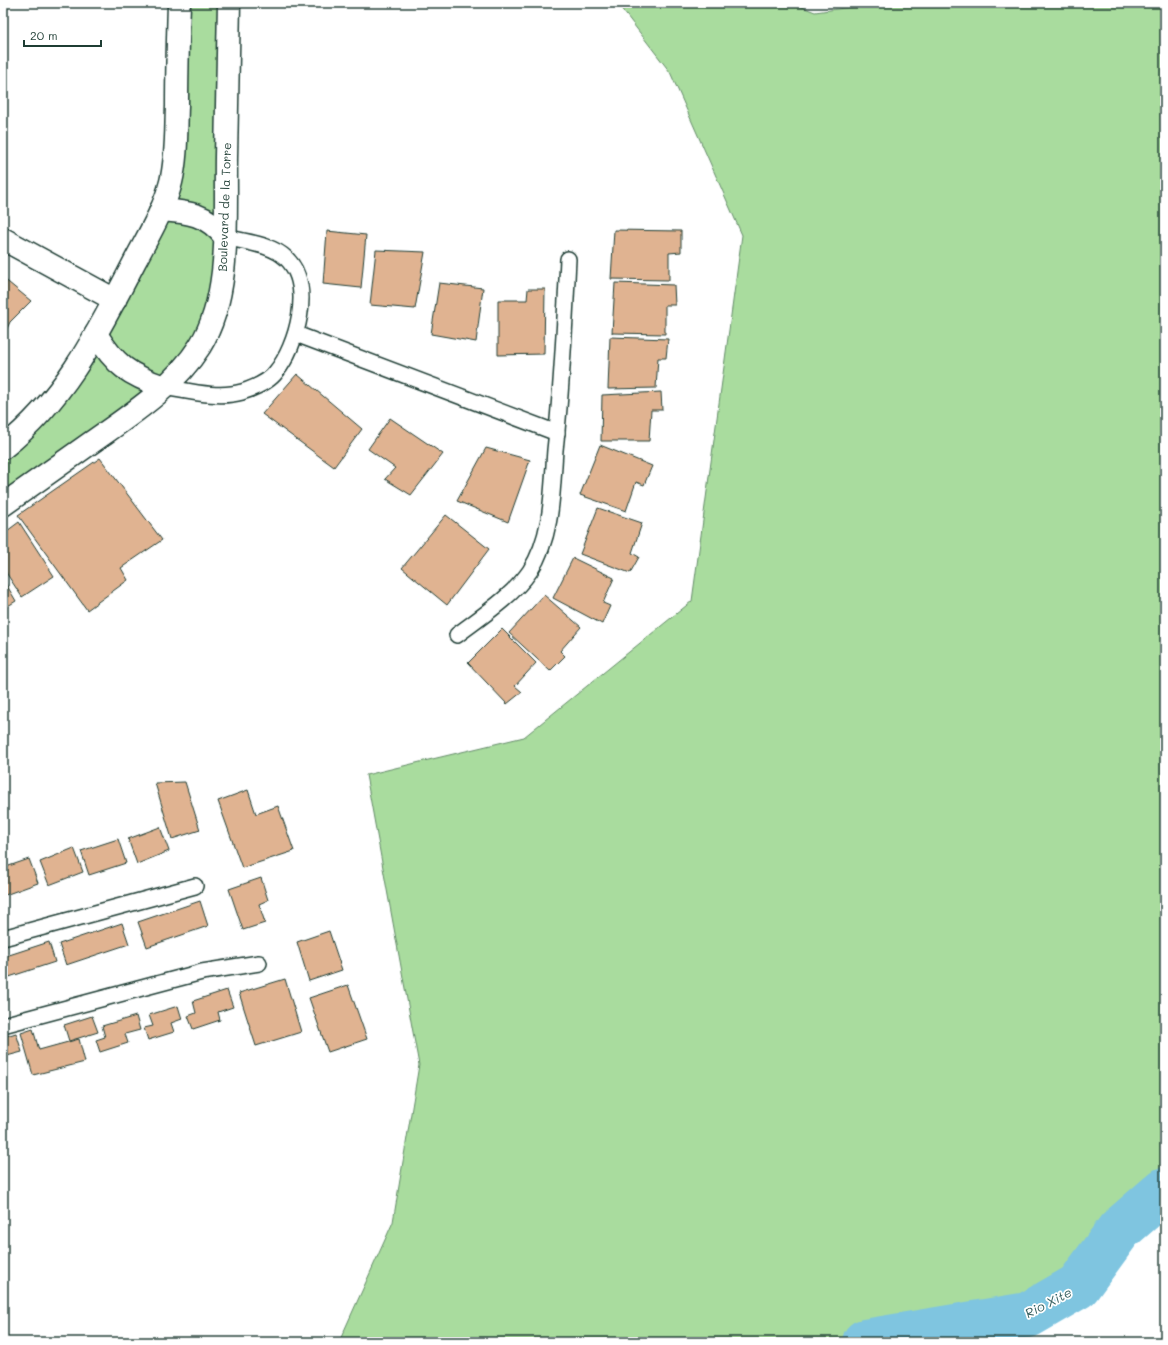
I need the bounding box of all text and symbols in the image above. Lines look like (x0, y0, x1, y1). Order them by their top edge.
scale bar (24, 22, 101, 48)
text: 20 m (30, 27, 58, 43)
street label: Boulevard de la Torre (214, 142, 234, 272)
water label: Rio Xite (1022, 1283, 1074, 1321)

